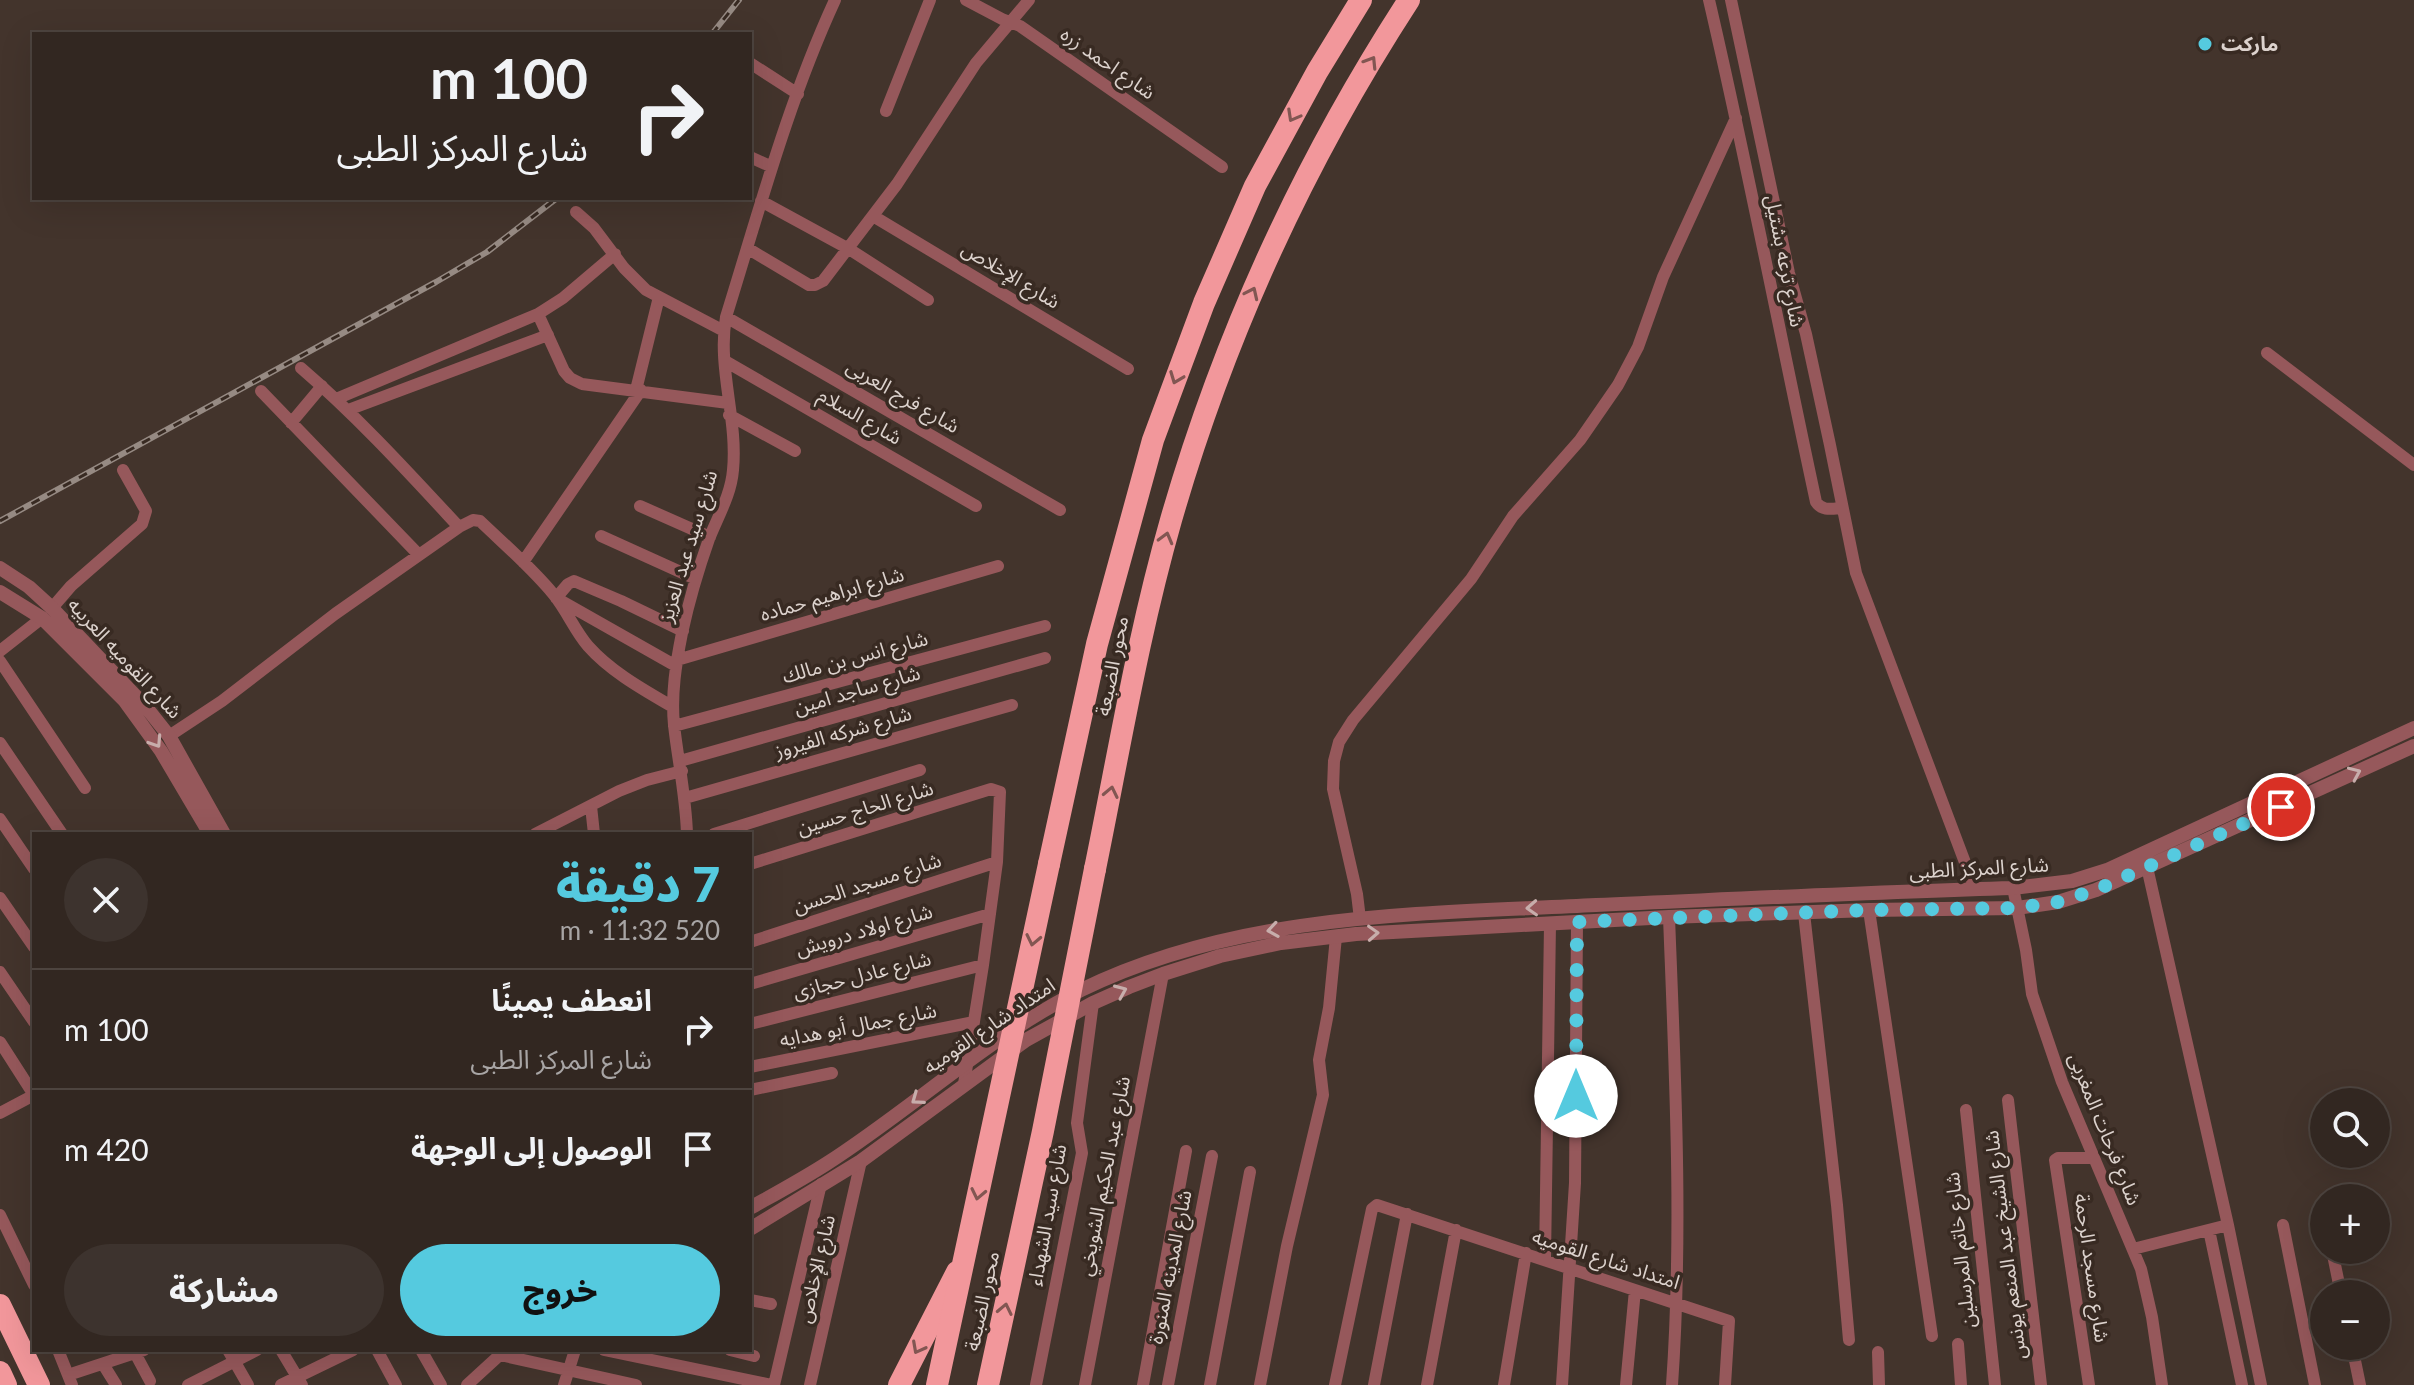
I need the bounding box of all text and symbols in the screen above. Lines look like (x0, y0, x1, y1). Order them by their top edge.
street label: شارع احمد زره (1054, 21, 1160, 107)
place label: ماركت (2221, 31, 2278, 56)
marker: ماركت (2196, 35, 2214, 53)
text: 100 m (430, 44, 588, 111)
one-way arrow (1361, 56, 1376, 71)
icon: right (616, 64, 720, 168)
one-way arrow (1288, 107, 1303, 122)
text: شارع المركز الطبى (336, 125, 588, 169)
street label: شارع ترعه بشتيل (1757, 193, 1811, 330)
street label: شارع الإخلاص (956, 235, 1065, 316)
one-way arrow (1242, 287, 1258, 301)
street label: شارع فرج العربى (841, 353, 964, 441)
one-way arrow (1169, 370, 1186, 384)
street label: شارع السلام (812, 382, 907, 452)
street label: شارع سيد عبد العزيز (652, 467, 725, 627)
one-way arrow (1157, 532, 1174, 546)
street label: شارع ابراهيم حماده (757, 561, 908, 629)
street label: شارع القوميه العربيه (61, 592, 188, 725)
street label: محور الضبعة (1090, 614, 1133, 718)
street label: شارع انس بن مالك (779, 625, 931, 691)
street label: شارع ساجد امين (791, 660, 924, 722)
street label: شارع شركه الفيروز (770, 700, 915, 766)
one-way arrow (146, 733, 161, 747)
one-way arrow (2347, 767, 2361, 783)
pin (2247, 773, 2315, 841)
street label: شارع الحاج حسين (794, 775, 937, 843)
icon: arrive (2259, 785, 2303, 829)
one-way arrow (1102, 786, 1119, 800)
street label: شارع مسجد الحسن (790, 847, 945, 921)
street label: شارع المركز الطبى (1909, 851, 2050, 887)
text: 7 دقيقة (556, 855, 720, 912)
button: close (64, 858, 148, 942)
street label: شارع اولاد درويش (793, 898, 936, 964)
one-way arrow (1525, 900, 1538, 917)
text: 520 m · 11:32 (560, 914, 720, 946)
one-way arrow (1267, 921, 1280, 938)
one-way arrow (1367, 925, 1380, 942)
one-way arrow (1025, 933, 1042, 947)
street label: شارع عادل حجازى (790, 945, 934, 1007)
street label: امتداد شارع القوميه (918, 972, 1061, 1081)
text: انعطف يمينًا (491, 981, 652, 1017)
one-way arrow (1113, 984, 1128, 1000)
street label: شارع جمال أبو هدايه (777, 997, 939, 1055)
icon: right (676, 1007, 720, 1051)
text: 100 m (64, 1011, 149, 1047)
text: شارع المركز الطبى (470, 1043, 652, 1075)
street label: شارع فرحات المغربى (2061, 1049, 2147, 1210)
position arrow (1534, 1054, 1618, 1138)
street label: شارع عبد الحكيم الشويخي (1072, 1074, 1139, 1279)
map controls (2310, 1088, 2390, 1360)
button: search (2310, 1088, 2390, 1168)
one-way arrow (911, 1090, 925, 1104)
icon: arrive (676, 1127, 720, 1171)
text: الوصول إلى الوجهة (411, 1129, 652, 1165)
street label: شارع الشيخ عبد المنعم يونس (1978, 1129, 2034, 1361)
text: 420 m (64, 1131, 149, 1167)
street label: شارع سيد الشهداء (1022, 1142, 1074, 1288)
street label: شارع خاتم المرسلين (1939, 1171, 1983, 1329)
button: + (2310, 1184, 2390, 1264)
one-way arrow (970, 1187, 987, 1201)
street label: شارع المدينه المنورة (1142, 1188, 1200, 1347)
street label: شارع مسجد الرحمة (2067, 1192, 2115, 1344)
street label: شارع الإخلاص (791, 1212, 843, 1326)
street label: امتداد شارع القوميه (1528, 1223, 1683, 1297)
button: مشاركة (64, 1244, 384, 1336)
button: خروج (400, 1244, 720, 1336)
street label: محور الضبعة (959, 1249, 1004, 1353)
button: − (2310, 1280, 2390, 1360)
one-way arrow (995, 1302, 1012, 1315)
one-way arrow (913, 1339, 928, 1354)

